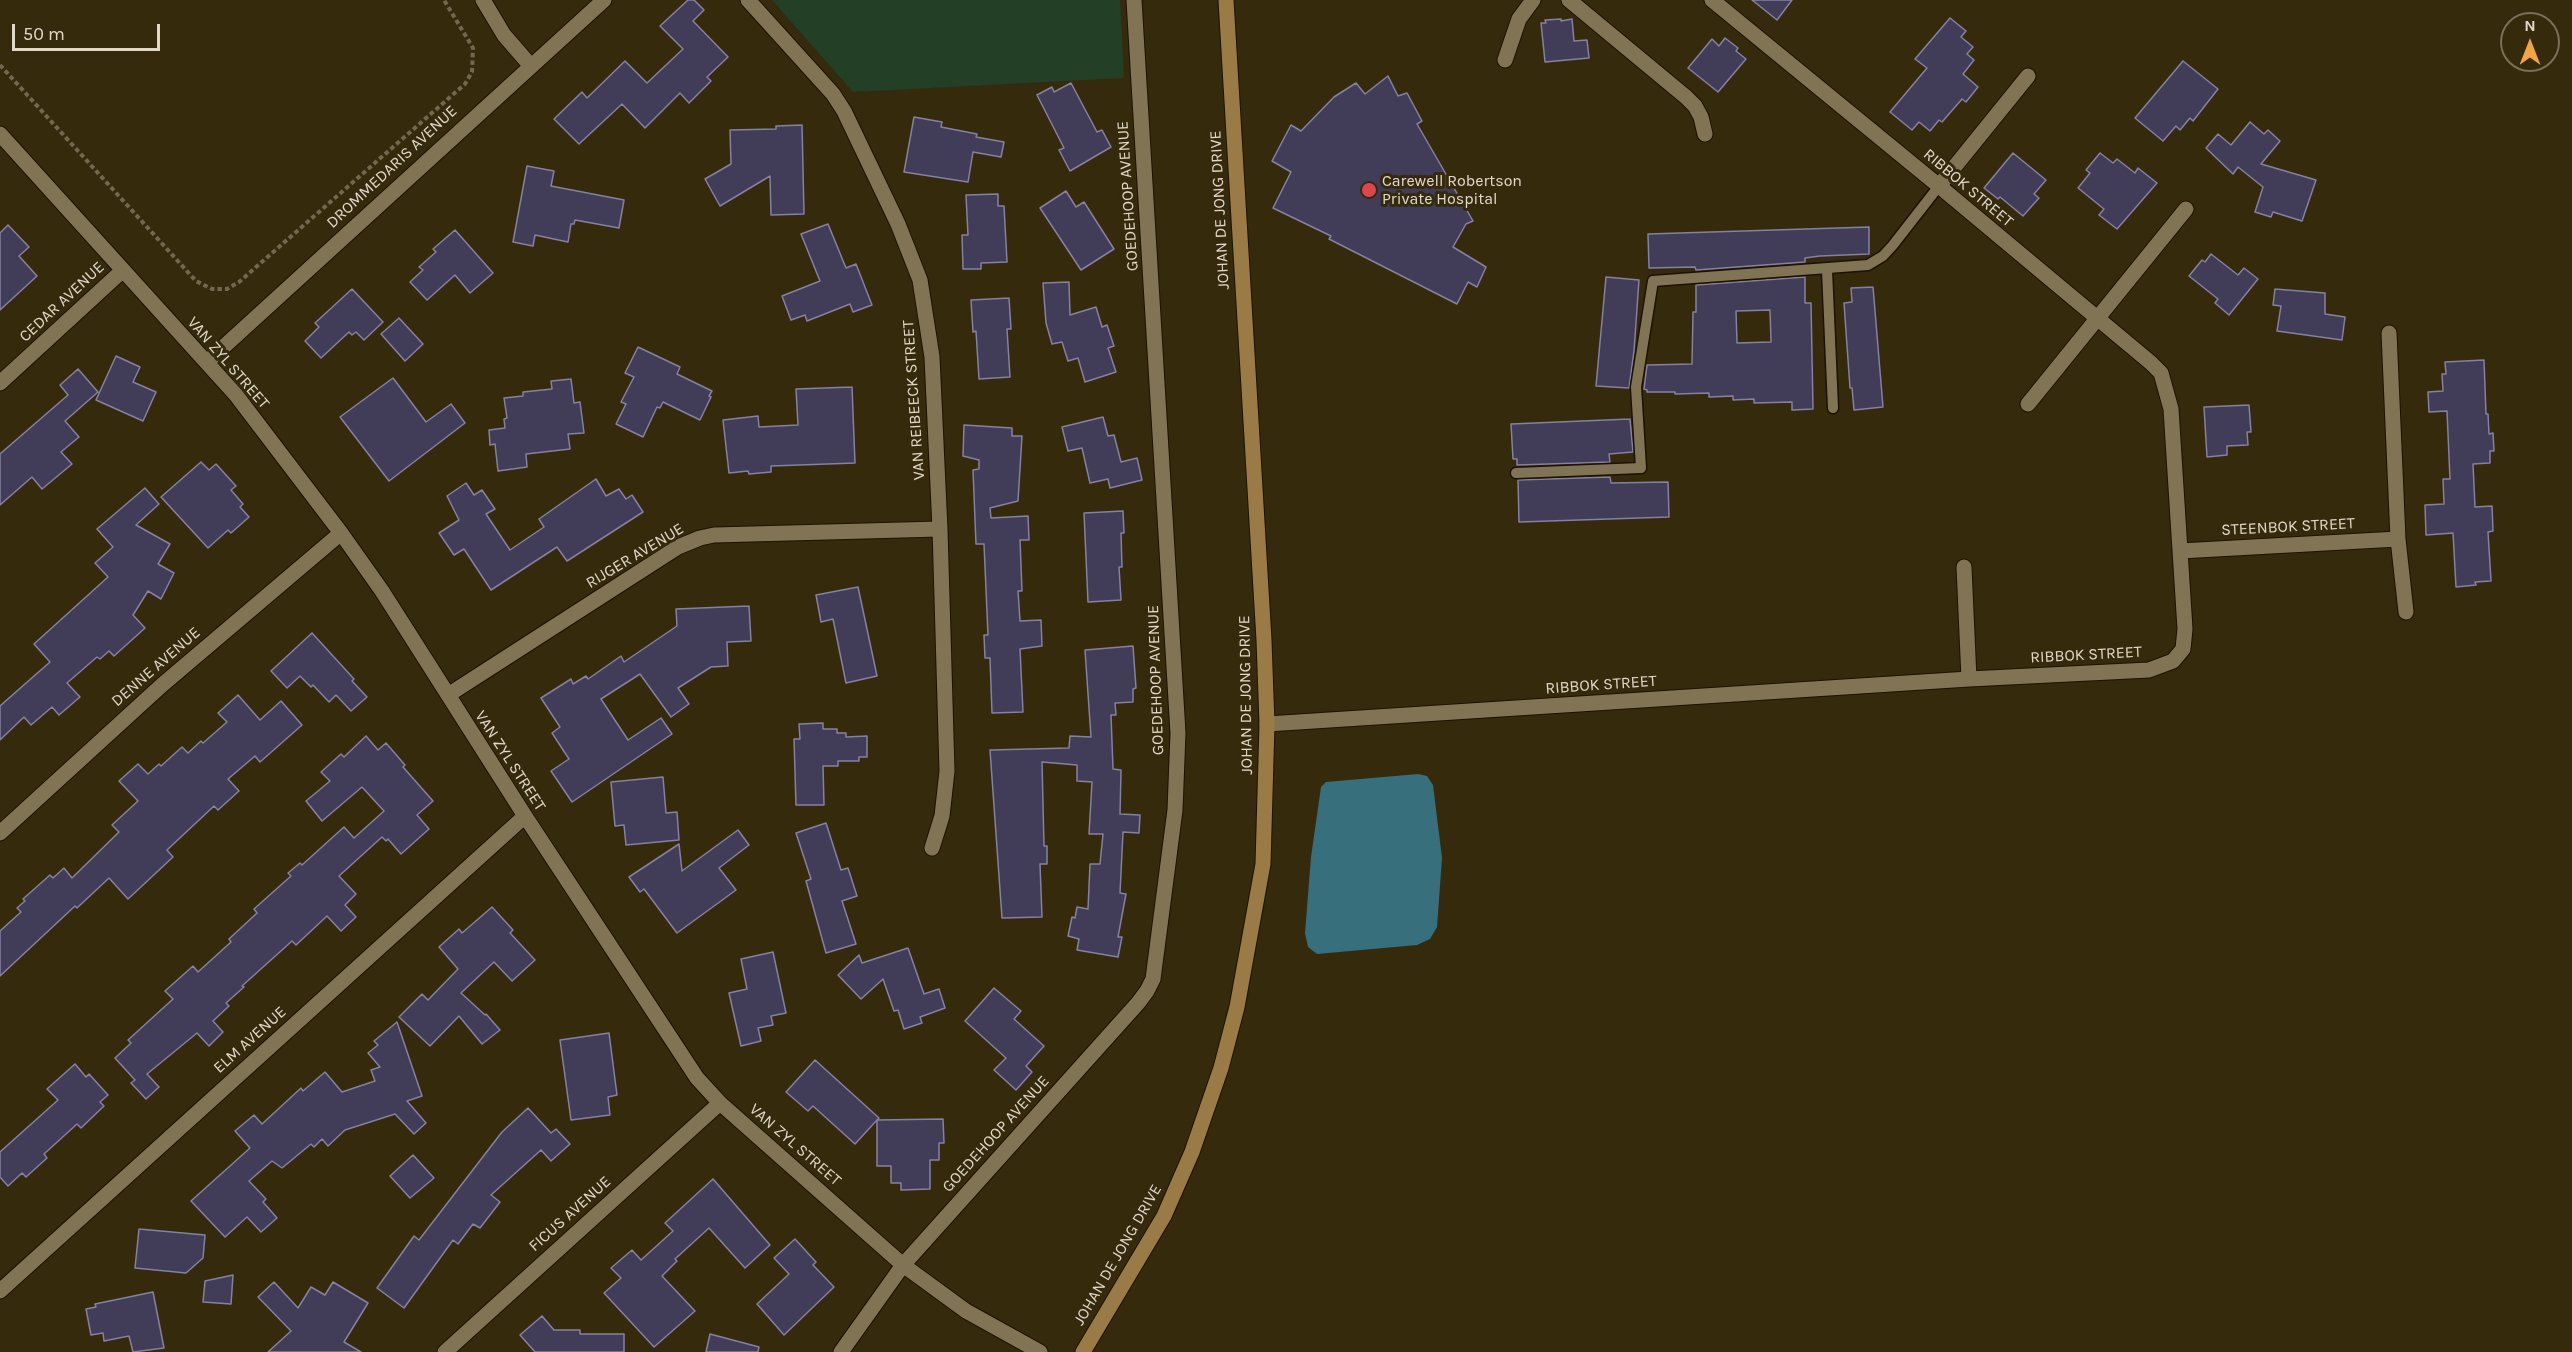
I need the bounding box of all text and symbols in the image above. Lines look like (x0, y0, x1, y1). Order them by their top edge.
scale bar (15, 12, 164, 50)
north arrow (2500, 12, 2560, 72)
text: N (2524, 16, 2536, 35)
text: 50 m (23, 23, 65, 45)
street label: DROMMEDARIS AVENUE (323, 102, 461, 232)
street label: GOEDEHOOP AVENUE (1113, 120, 1143, 272)
street label: JOHAN DE JONG DRIVE (1206, 130, 1234, 290)
street label: RIBBOK STREET (1919, 145, 2017, 231)
place label: Carewell Robertson Private Hospital (1382, 171, 1522, 209)
marker: Carewell Robertson Private Hospital (1360, 181, 1378, 199)
street label: CEDAR AVENUE (15, 258, 109, 346)
street label: VAN ZYL STREET (183, 313, 273, 413)
street label: VAN REIBEECK STREET (899, 319, 929, 481)
street label: STEENBOK STREET (2221, 514, 2355, 540)
street label: RIJGER AVENUE (583, 519, 687, 593)
street label: GOEDEHOOP AVENUE (1144, 605, 1168, 755)
street label: JOHAN DE JONG DRIVE (1235, 615, 1257, 775)
street label: DENNE AVENUE (108, 623, 204, 711)
street label: RIBBOK STREET (2030, 642, 2142, 668)
street label: RIBBOK STREET (1545, 672, 1657, 698)
street label: VAN ZYL STREET (471, 707, 549, 815)
street label: ELM AVENUE (210, 1002, 290, 1078)
street label: GOEDEHOOP AVENUE (939, 1072, 1053, 1196)
street label: VAN ZYL STREET (745, 1100, 845, 1190)
street label: FICUS AVENUE (525, 1172, 615, 1256)
street label: JOHAN DE JONG DRIVE (1070, 1181, 1166, 1329)

